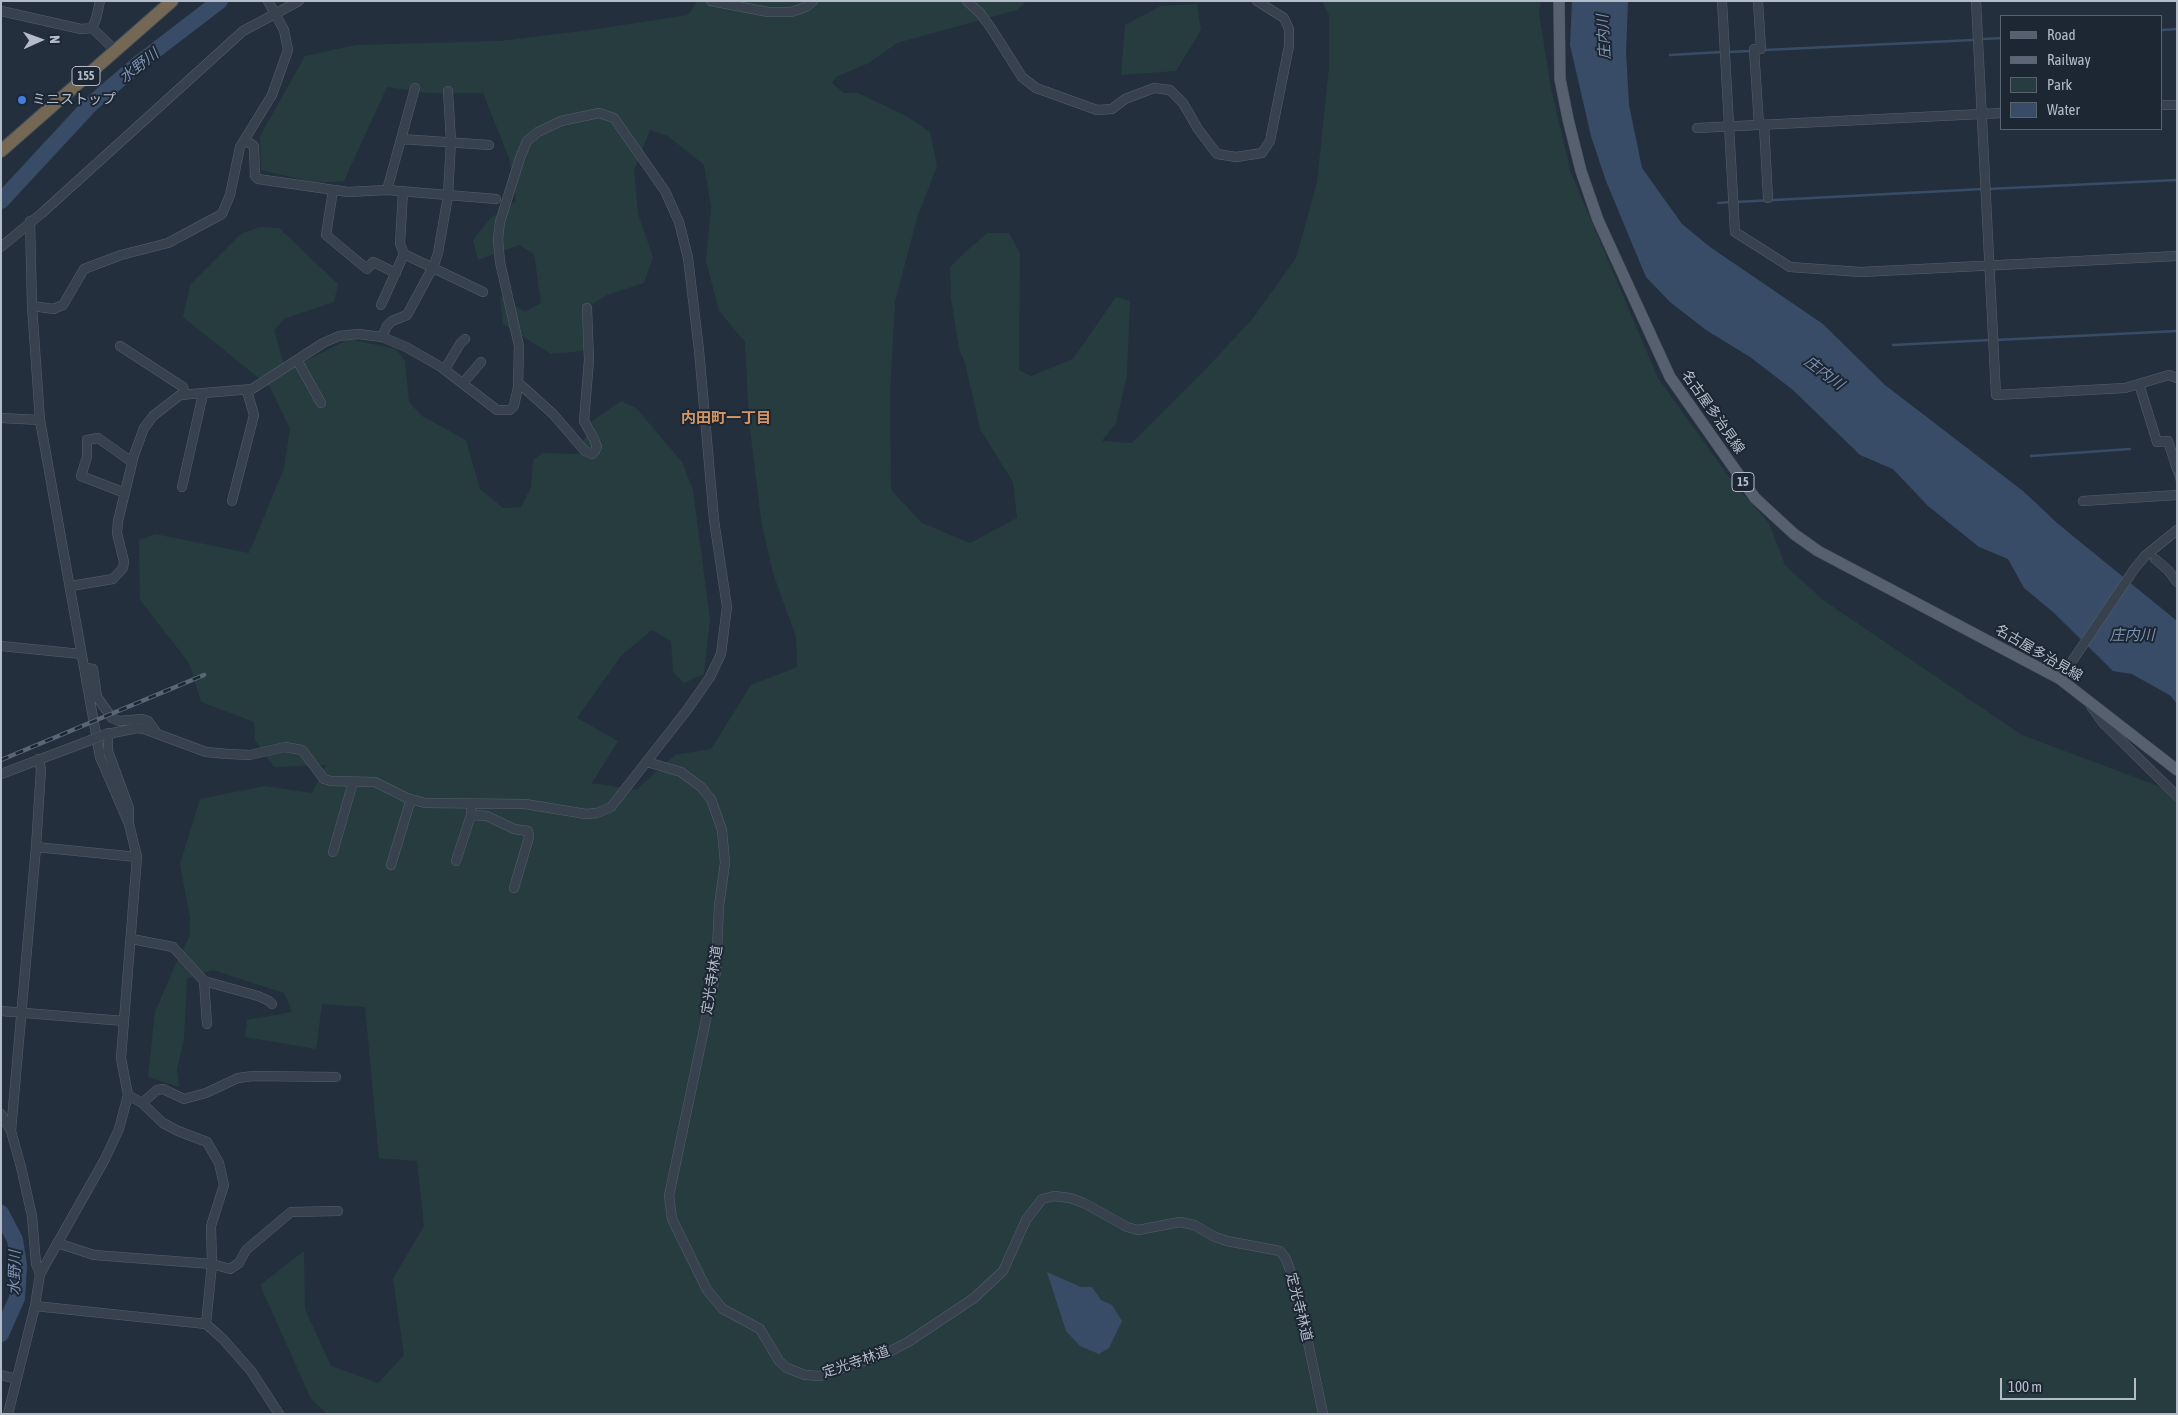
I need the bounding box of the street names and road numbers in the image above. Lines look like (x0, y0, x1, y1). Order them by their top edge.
road number: 155 (72, 66, 100, 85)
street label: 名古屋多治見線 (1678, 367, 1748, 457)
road number: 15 (1732, 472, 1754, 492)
street label: 名古屋多治見線 (1992, 621, 2086, 685)
street label: 定光寺林道 (698, 944, 726, 1016)
street label: 定光寺林道 (1282, 1271, 1316, 1343)
street label: 定光寺林道 (820, 1343, 892, 1381)

